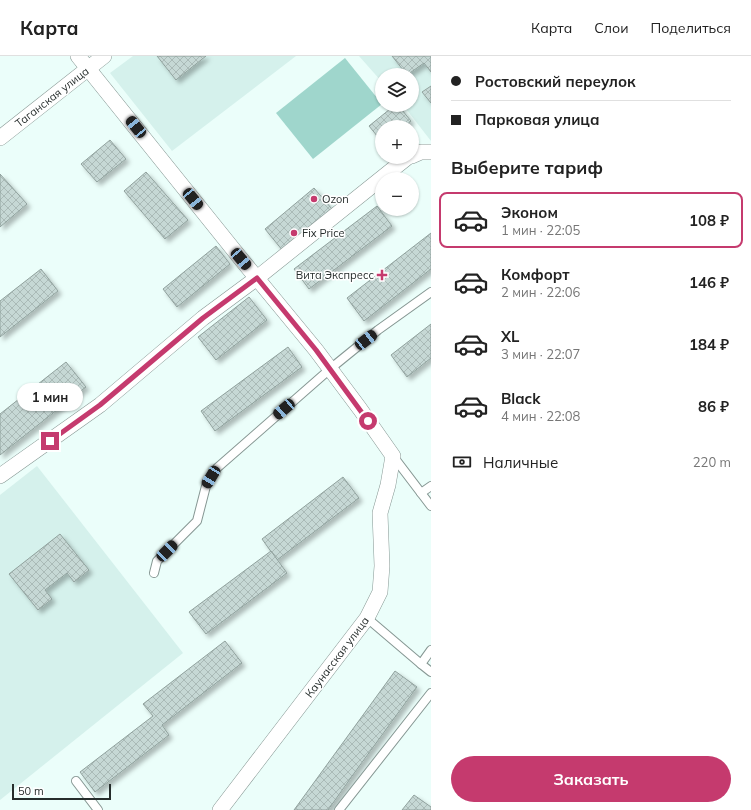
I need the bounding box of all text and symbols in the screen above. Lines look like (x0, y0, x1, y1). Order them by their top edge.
text: Карта (20, 16, 78, 40)
text: Карта (531, 19, 572, 37)
text: Слои (594, 19, 629, 37)
text: Поделиться (651, 19, 731, 37)
street label: Таганская улица (12, 64, 92, 130)
map controls (375, 68, 419, 216)
button: layers (375, 68, 419, 112)
text: Ростовский переулок (475, 72, 636, 91)
text: Парковая улица (475, 110, 599, 129)
car (124, 114, 148, 140)
button: + (375, 120, 419, 164)
text: Выберите тариф (451, 156, 603, 179)
button: − (375, 172, 419, 216)
car (181, 186, 205, 212)
place label: Ozon (322, 192, 349, 206)
marker: Ozon (309, 194, 319, 204)
icon: car (453, 202, 489, 238)
text: Эконом (501, 203, 558, 222)
text: 108 ₽ (689, 211, 729, 230)
text: 1 мин · 22:05 (501, 222, 580, 238)
place label: Fix Price (302, 226, 345, 240)
marker: Fix Price (289, 228, 299, 238)
car (229, 246, 253, 272)
icon: car (453, 264, 489, 300)
text: Комфорт (501, 265, 570, 284)
place label: Вита Экспресс (296, 268, 374, 282)
marker: Вита Экспресс (377, 270, 387, 280)
text: 146 ₽ (689, 273, 729, 292)
text: 2 мин · 22:06 (501, 284, 580, 300)
icon: car (453, 326, 489, 362)
text: XL (501, 327, 519, 346)
car (353, 328, 379, 352)
text: 184 ₽ (689, 335, 729, 354)
text: 3 мин · 22:07 (501, 346, 580, 362)
callout: 1 мин (17, 383, 83, 411)
icon: car (453, 388, 489, 424)
text: 1 мин (32, 389, 68, 405)
text: Black (501, 389, 540, 408)
car (271, 397, 297, 421)
text: 86 ₽ (698, 397, 729, 416)
text: 4 мин · 22:08 (501, 408, 580, 424)
route start (359, 412, 377, 430)
route end (41, 432, 59, 450)
icon: cash (451, 451, 473, 473)
text: Наличные (483, 453, 558, 472)
text: 220 m (693, 454, 731, 470)
car (200, 464, 222, 490)
car (154, 538, 180, 564)
street label: Каунасская улица (302, 614, 372, 700)
button: Заказать (451, 756, 731, 802)
scale bar (12, 782, 111, 801)
text: 50 m (18, 784, 44, 798)

